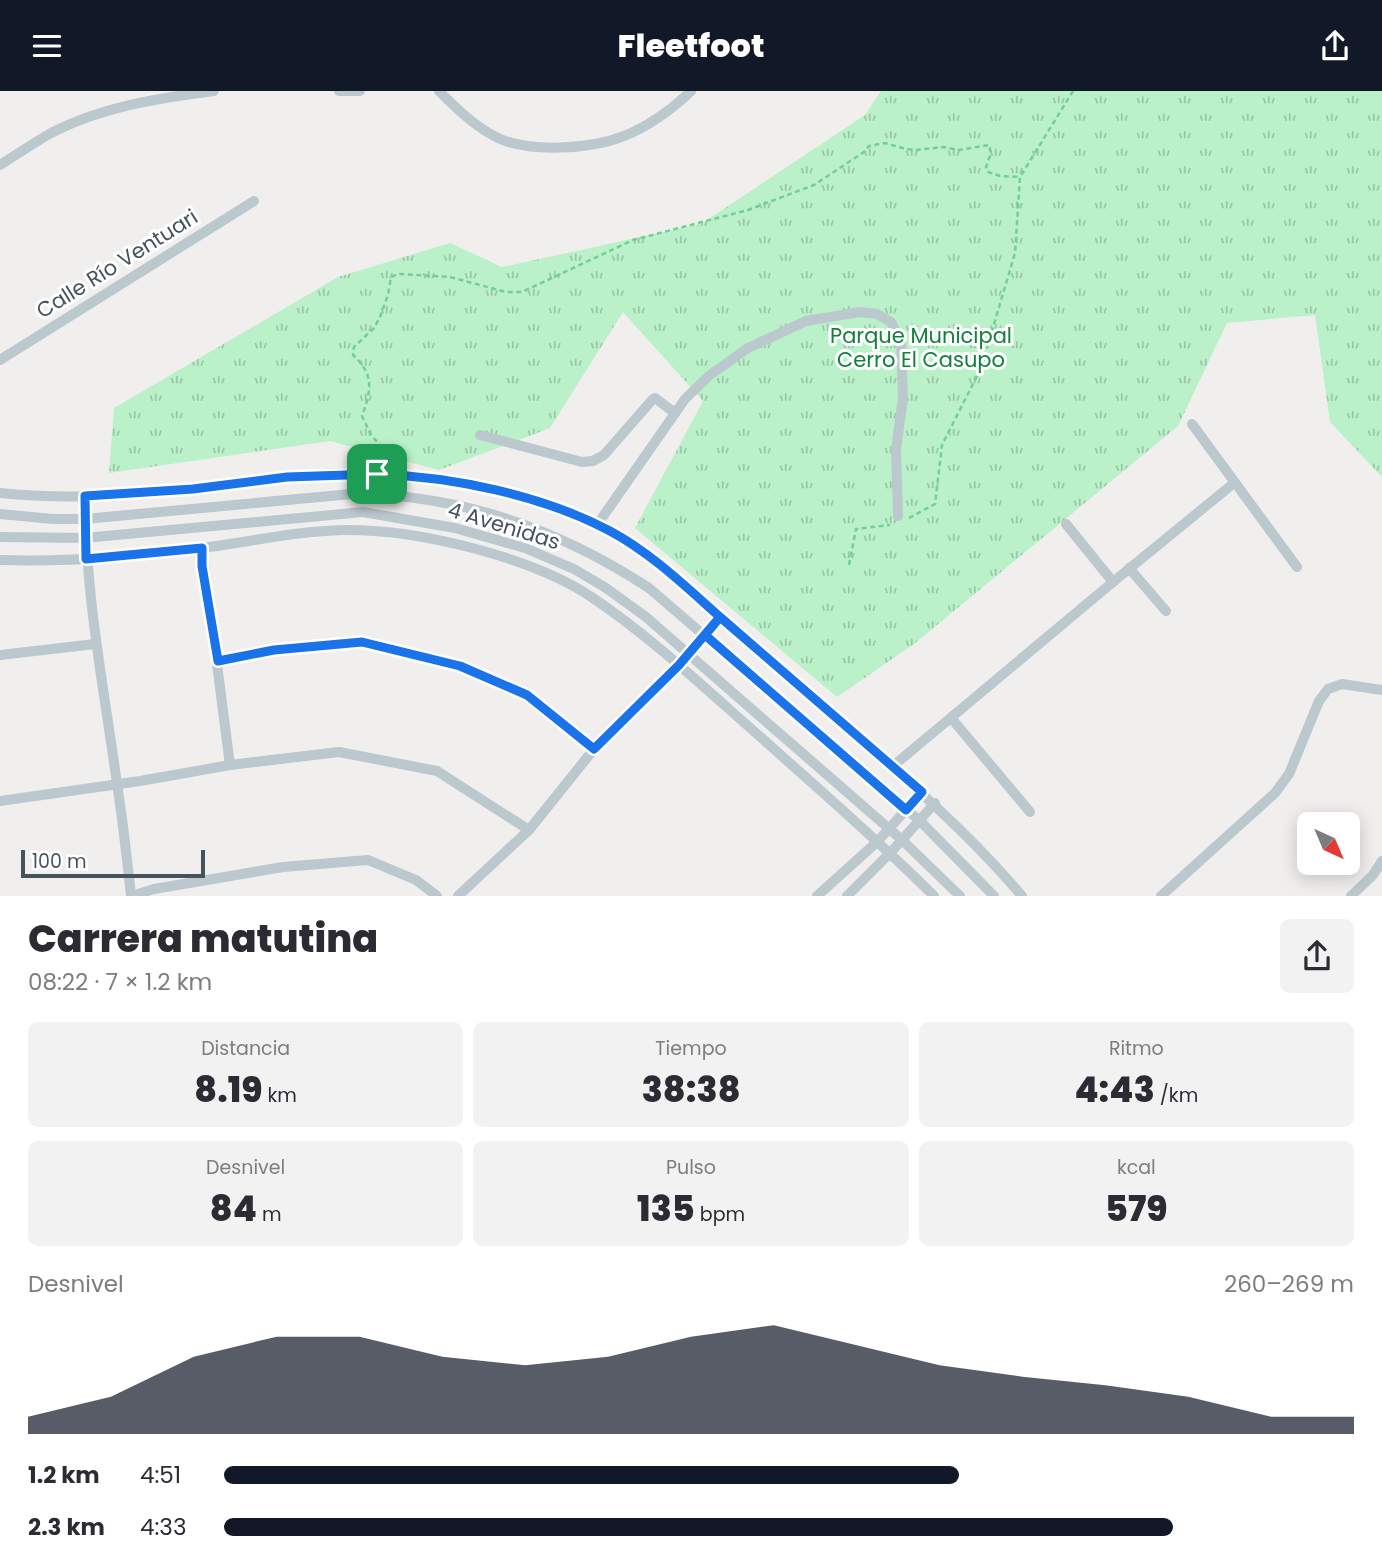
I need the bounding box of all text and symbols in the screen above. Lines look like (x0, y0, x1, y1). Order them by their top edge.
text: Fleetfoot (618, 23, 764, 68)
icon: menu (28, 27, 66, 65)
icon: share (1316, 27, 1354, 65)
street label: Calle Río Ventuari (30, 202, 203, 325)
park label: Parque Municipal Cerro El Casupo (830, 321, 1012, 374)
pin (347, 444, 407, 504)
icon: arrive (358, 455, 396, 493)
street label: 4 Avenidas (445, 495, 564, 556)
north arrow (1297, 812, 1360, 875)
map controls (1297, 812, 1360, 875)
scale bar (21, 847, 205, 879)
text: 100 m (32, 848, 87, 875)
text: Carrera matutina (28, 912, 378, 965)
button: share (1280, 919, 1354, 993)
text: 08:22 · 7 × 1.2 km (28, 966, 212, 998)
text: Distancia (201, 1035, 290, 1062)
text: Tiempo (655, 1035, 727, 1062)
text: Ritmo (1109, 1035, 1164, 1062)
text: 8.19 (194, 1065, 263, 1114)
text: 38:38 (642, 1065, 740, 1114)
text: 4:43 (1074, 1065, 1155, 1114)
text: km (263, 1082, 297, 1109)
text: /km (1155, 1082, 1198, 1109)
text: Desnivel (206, 1154, 285, 1181)
text: Pulso (666, 1154, 716, 1181)
text: kcal (1117, 1154, 1156, 1181)
text: 84 (210, 1184, 257, 1233)
text: 135 (637, 1184, 695, 1233)
text: 579 (1105, 1184, 1168, 1233)
text: m (257, 1201, 282, 1228)
text: bpm (695, 1201, 745, 1228)
text: Desnivel (28, 1268, 124, 1300)
text: 260–269 m (1224, 1268, 1354, 1300)
text: 1.2 km (28, 1459, 100, 1491)
text: 4:51 (140, 1459, 181, 1491)
text: 2.3 km (28, 1511, 105, 1543)
text: 4:33 (140, 1511, 186, 1543)

